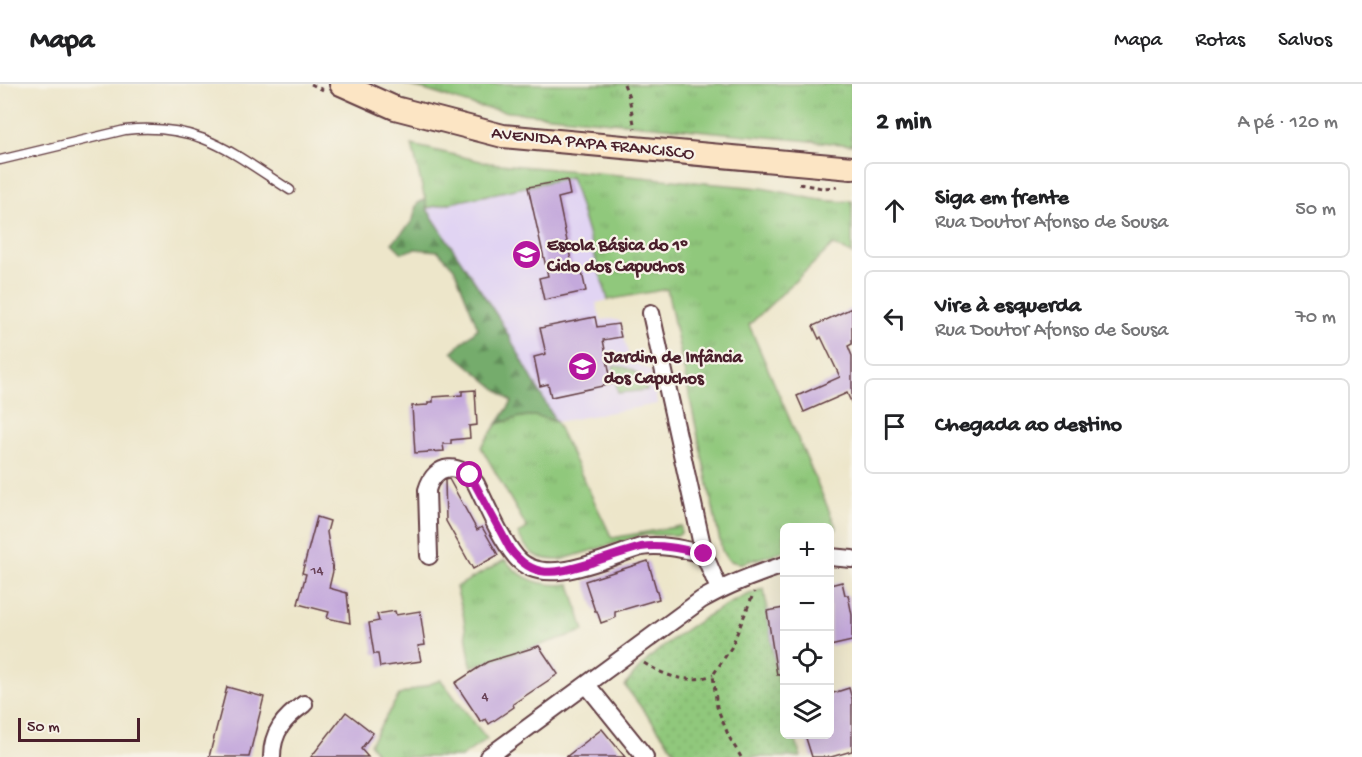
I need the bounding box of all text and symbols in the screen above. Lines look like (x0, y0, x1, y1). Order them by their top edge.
text: Mapa (30, 25, 94, 58)
text: Mapa (1114, 29, 1162, 54)
text: Rotas (1195, 29, 1245, 54)
text: Salvos (1278, 29, 1332, 54)
text: 2 min (876, 108, 931, 139)
text: A pé · 120 m (1237, 112, 1338, 135)
street label: AVENIDA PAPA FRANCISCO (490, 123, 695, 166)
text: Siga em frente (935, 186, 1069, 212)
icon: ahead (878, 194, 911, 227)
text: 50 m (1295, 199, 1336, 222)
text: Rua Doutor Afonso de Sousa (935, 212, 1168, 235)
place label: Escola Básica do 1º Ciclo dos Capuchos (546, 236, 688, 278)
school or university icon: Escola Básica do 1º Ciclo dos Capuchos (510, 238, 542, 270)
text: Vire à esquerda (935, 294, 1081, 320)
icon: left (878, 302, 911, 335)
text: 70 m (1295, 307, 1336, 330)
text: Rua Doutor Afonso de Sousa (935, 320, 1168, 343)
place label: Jardim de Infância dos Capuchos (603, 348, 743, 390)
school or university icon: Jardim de Infância dos Capuchos (567, 350, 599, 382)
icon: arrive (878, 410, 911, 443)
text: Chegada ao destino (935, 413, 1122, 439)
route start (456, 461, 482, 487)
map controls (780, 523, 834, 739)
button: + (780, 523, 834, 577)
route end (690, 540, 716, 566)
house number: 14 (309, 562, 324, 580)
button: − (780, 577, 834, 631)
button: locate (780, 631, 834, 685)
button: layers (780, 685, 834, 739)
house number: 4 (481, 688, 489, 706)
scale bar (18, 715, 140, 742)
text: 50 m (27, 719, 60, 738)

